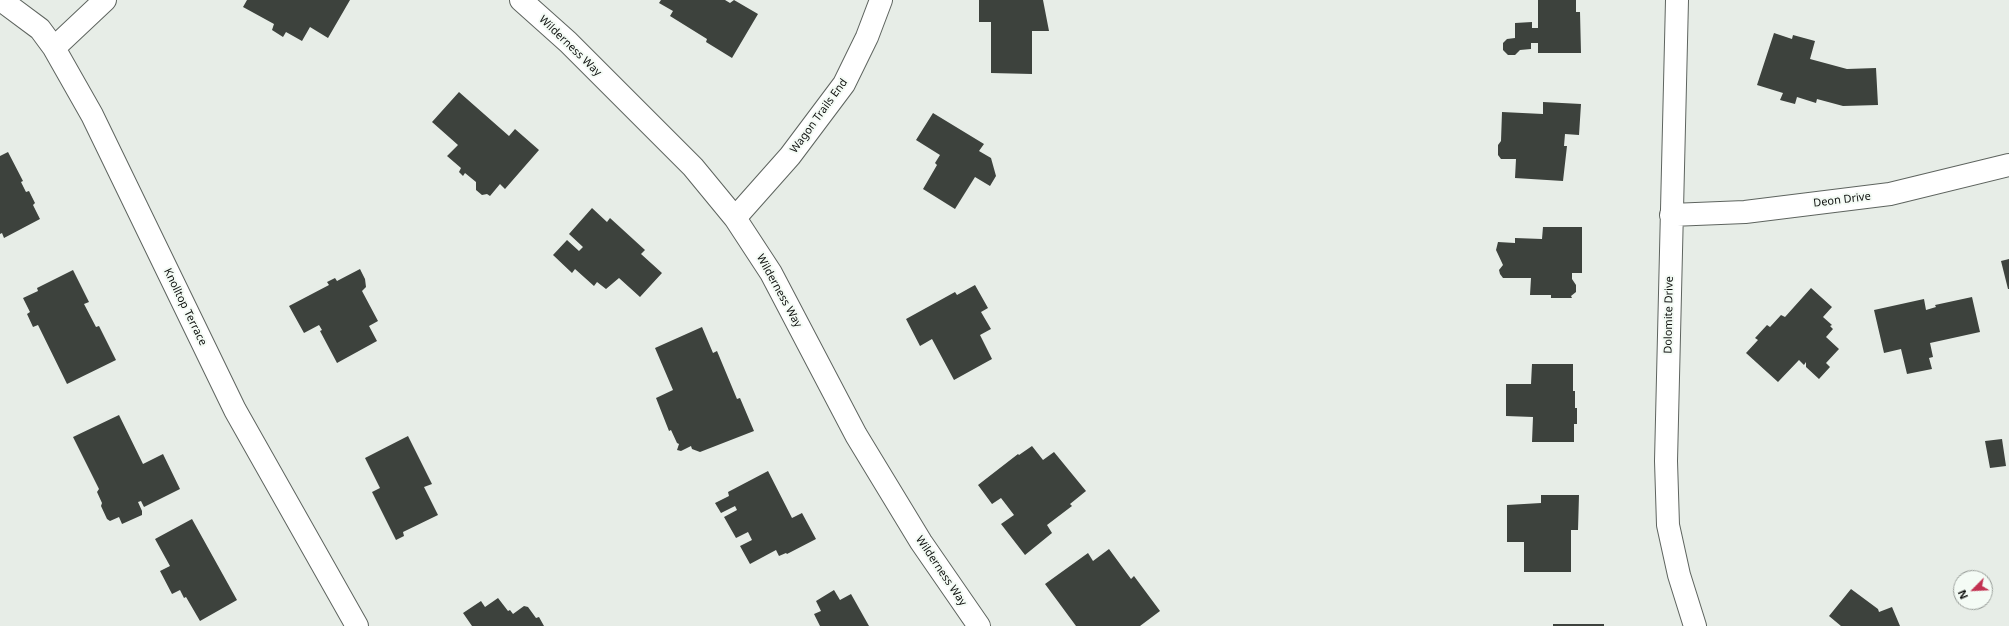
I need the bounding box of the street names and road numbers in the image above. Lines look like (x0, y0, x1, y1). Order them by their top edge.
street label: Wilderness Way (536, 13, 604, 79)
street label: Wagon Trails End (788, 76, 850, 156)
street label: Deon Drive (1813, 190, 1871, 210)
street label: Wilderness Way (753, 252, 805, 330)
street label: Knolltop Terrace (161, 266, 209, 348)
street label: Dolomite Drive (1662, 276, 1676, 354)
street label: Wilderness Way (913, 533, 969, 609)

